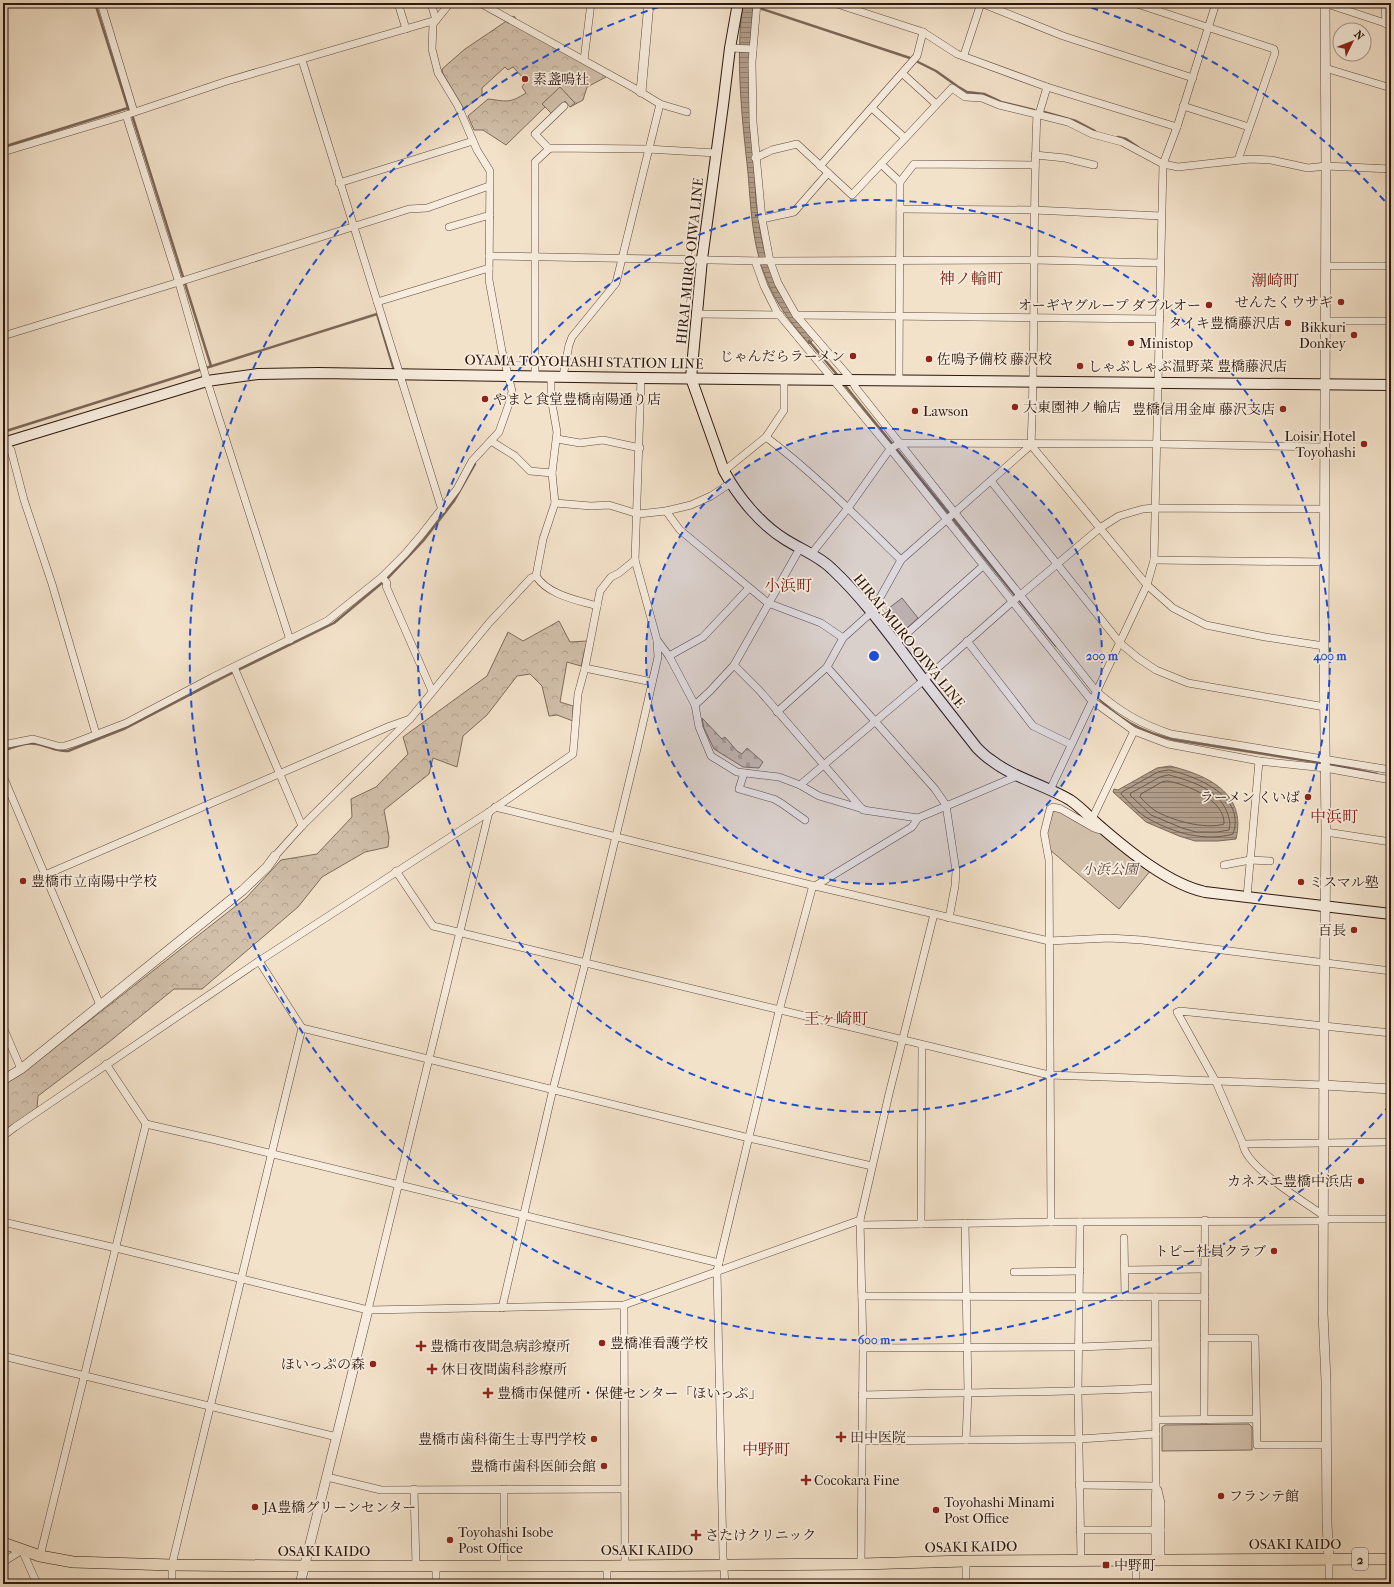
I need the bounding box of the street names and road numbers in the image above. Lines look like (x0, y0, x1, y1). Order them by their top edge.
street label: HIRAI-MURO-OIWA LINE (673, 176, 707, 345)
street label: OYAMA-TOYOHASHI STATION LINE (464, 351, 704, 373)
street label: HIRAI-MURO-OIWA LINE (850, 571, 969, 712)
street label: OSAKI KAIDO (1249, 1536, 1341, 1553)
street label: OSAKI KAIDO (925, 1538, 1017, 1556)
street label: OSAKI KAIDO (601, 1542, 693, 1559)
street label: OSAKI KAIDO (278, 1543, 370, 1560)
road number: 2 (1352, 1548, 1368, 1570)

